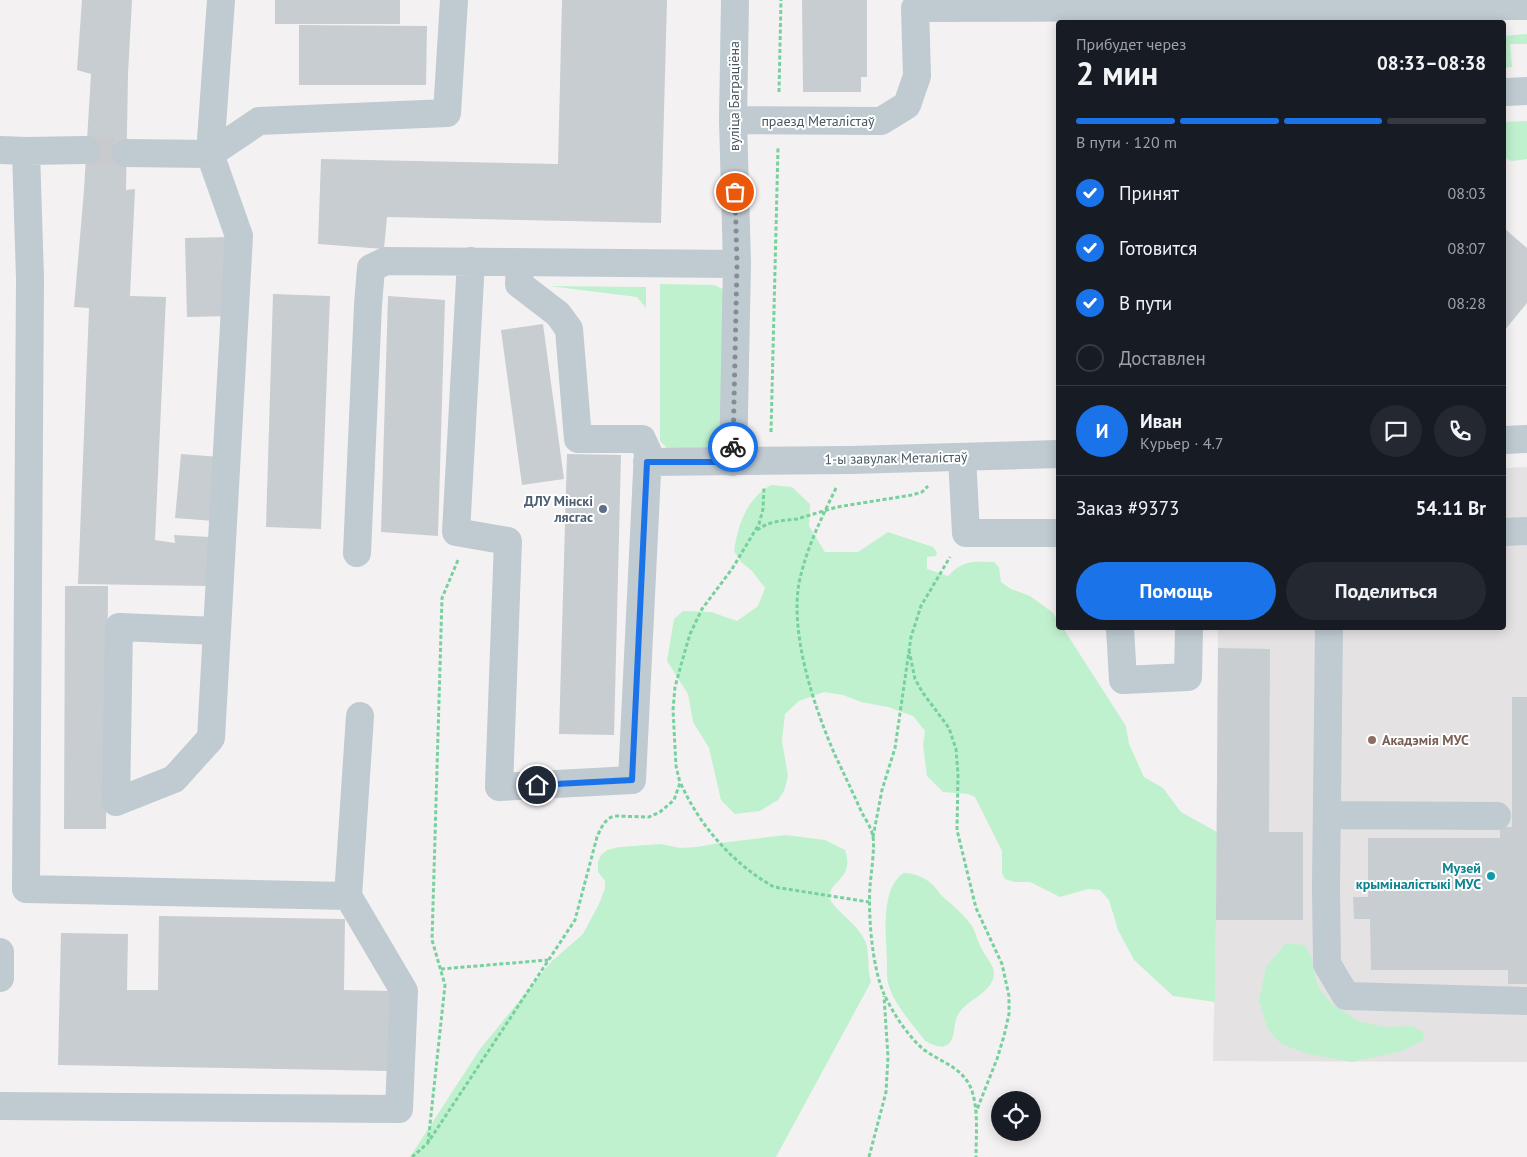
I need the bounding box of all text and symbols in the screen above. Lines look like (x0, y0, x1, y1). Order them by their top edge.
text: Прибудет через (1076, 34, 1186, 54)
street label: вуліца Баграціёна (725, 41, 743, 151)
text: 08:33–08:38 (1377, 51, 1486, 75)
text: 2 мин (1076, 52, 1158, 94)
street label: праезд Металістаў (761, 112, 875, 130)
text: В пути · 120 m (1076, 132, 1177, 152)
pin (714, 171, 756, 213)
icon: bag (721, 178, 749, 206)
icon: check (1076, 179, 1104, 207)
text: Принят (1119, 181, 1179, 205)
text: 08:03 (1448, 183, 1486, 203)
icon: check (1076, 234, 1104, 262)
text: Готовится (1119, 236, 1197, 260)
text: 08:07 (1448, 238, 1486, 258)
icon: check (1076, 289, 1104, 317)
text: В пути (1119, 291, 1172, 315)
text: 08:28 (1448, 293, 1486, 313)
text: Доставлен (1119, 346, 1206, 370)
button: chat (1370, 405, 1422, 457)
button: phone (1434, 405, 1486, 457)
text: Иван (1140, 409, 1182, 433)
text: И (1096, 419, 1108, 443)
courier (708, 422, 758, 472)
icon: bike (719, 433, 747, 461)
text: Курьер · 4.7 (1140, 433, 1224, 453)
street label: 1-ы завулак Металістаў (824, 448, 968, 468)
place label: ДЛУ Мінскі лясгас (524, 492, 593, 526)
text: Заказ #9373 (1076, 496, 1179, 520)
text: 54.11 Br (1416, 496, 1486, 520)
marker: ДЛУ Мінскі лясгас (597, 503, 609, 515)
button: Помощь (1076, 562, 1276, 620)
button: Поделиться (1286, 562, 1486, 620)
place label: Акадэмія МУС (1382, 731, 1469, 749)
marker: Акадэмія МУС (1366, 734, 1378, 746)
pin (516, 764, 558, 806)
icon: home (523, 771, 551, 799)
place label: Музей крыміналістыкі МУС (1356, 859, 1481, 893)
marker: Музей крыміналістыкі МУС (1485, 870, 1497, 882)
map controls (991, 1091, 1041, 1141)
button: locate (991, 1091, 1041, 1141)

